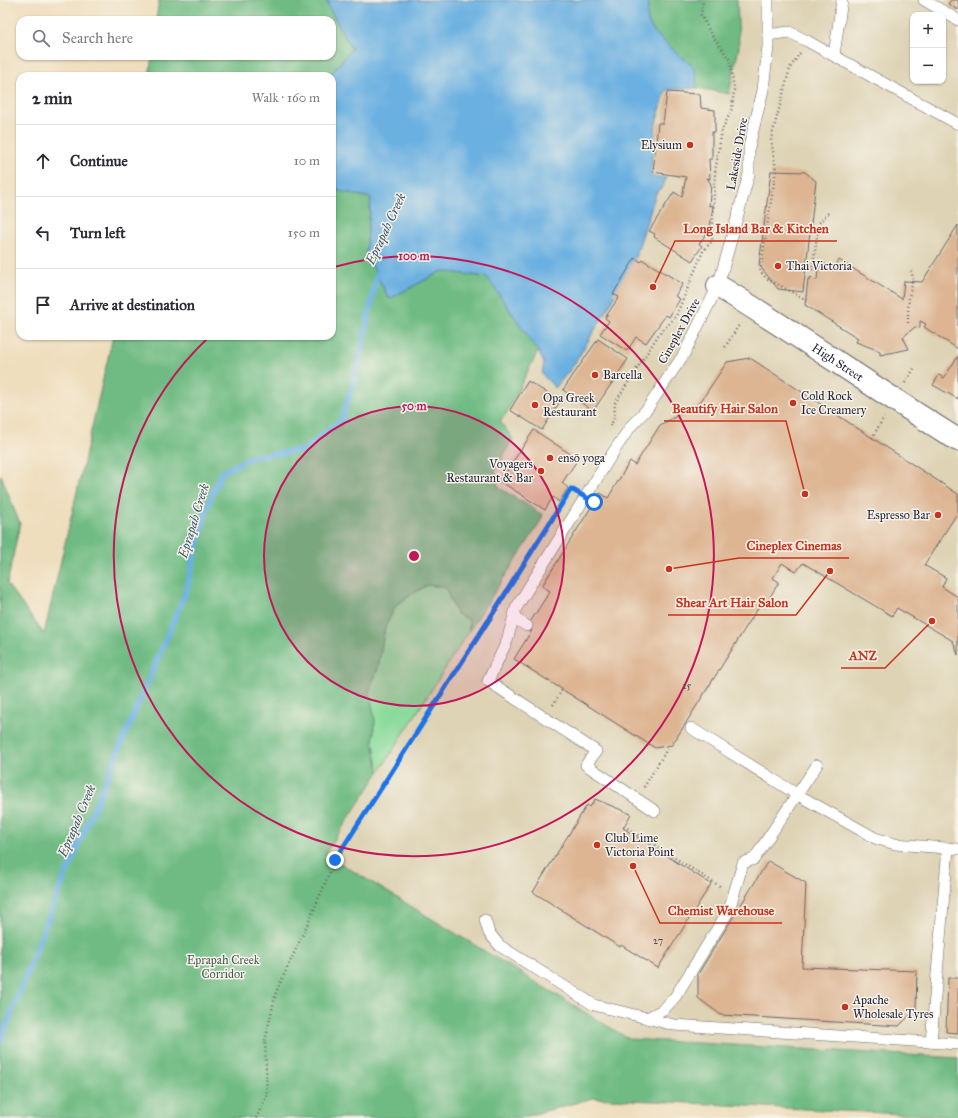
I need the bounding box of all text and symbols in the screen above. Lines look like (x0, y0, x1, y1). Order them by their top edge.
map controls (910, 12, 946, 84)
button: + (910, 12, 946, 48)
search box (16, 16, 336, 60)
icon: search (30, 27, 52, 49)
text: Search here (62, 29, 133, 47)
button: − (910, 48, 946, 84)
text: 2 min (32, 88, 72, 109)
text: Walk · 160 m (252, 90, 320, 106)
street label: Lakeside Drive (724, 117, 750, 191)
place label: Elysium (641, 138, 682, 152)
marker: Elysium (685, 140, 695, 150)
icon: ahead (32, 150, 54, 172)
text: Continue (70, 152, 128, 170)
text: 10 m (294, 153, 320, 169)
water label: Eprapah Creek (362, 191, 410, 268)
callout: Long Island Bar & Kitchen (675, 216, 837, 241)
text: Long Island Bar & Kitchen (683, 221, 829, 237)
icon: left (32, 222, 54, 244)
text: Turn left (70, 224, 126, 242)
text: 150 m (288, 225, 320, 241)
text: 100 m (398, 249, 431, 263)
place label: Thai Victoria (786, 259, 853, 273)
marker: Thai Victoria (773, 261, 783, 271)
icon: arrive (32, 294, 54, 316)
text: Arrive at destination (70, 296, 195, 314)
street label: Cineplex Drive (655, 296, 703, 366)
street label: High Street (809, 341, 867, 385)
place label: Barcella (603, 368, 643, 382)
marker: Barcella (590, 370, 600, 380)
place label: Cold Rock Ice Creamery (801, 389, 867, 417)
place label: Opa Greek Restaurant (543, 391, 597, 419)
callout: Beautify Hair Salon (664, 396, 786, 421)
marker: Cold Rock Ice Creamery (788, 398, 798, 408)
text: 50 m (401, 399, 428, 413)
marker: Opa Greek Restaurant (530, 400, 540, 410)
text: Beautify Hair Salon (672, 401, 778, 417)
place label: ensō yoga (558, 451, 606, 466)
marker: ensō yoga (545, 453, 555, 463)
place label: Voyagers Restaurant & Bar (446, 457, 533, 485)
marker: Voyagers Restaurant & Bar (536, 466, 546, 476)
water label: Eprapah Creek (175, 482, 213, 561)
route start (585, 493, 603, 511)
place label: Espresso Bar (867, 508, 930, 522)
marker: Espresso Bar (933, 510, 943, 520)
callout: Cineplex Cinemas (739, 533, 849, 558)
text: Cineplex Cinemas (747, 538, 842, 554)
centre of rings (407, 549, 421, 563)
callout: Shear Art Hair Salon (668, 590, 796, 615)
text: Shear Art Hair Salon (676, 595, 788, 611)
callout: ANZ (841, 643, 885, 668)
text: ANZ (848, 648, 878, 664)
house number: 15 (683, 680, 692, 692)
water label: Eprapah Creek (54, 782, 99, 861)
place label: Club Lime Victoria Point (604, 831, 675, 859)
marker: Club Lime Victoria Point (592, 840, 602, 850)
route end (326, 851, 344, 869)
callout: Chemist Warehouse (660, 898, 782, 923)
text: Chemist Warehouse (668, 903, 775, 919)
house number: 27 (653, 935, 663, 947)
park label: Eprapah Creek Corridor (187, 953, 260, 981)
place label: Apache Wholesale Tyres (852, 993, 933, 1021)
marker: Apache Wholesale Tyres (840, 1002, 850, 1012)

